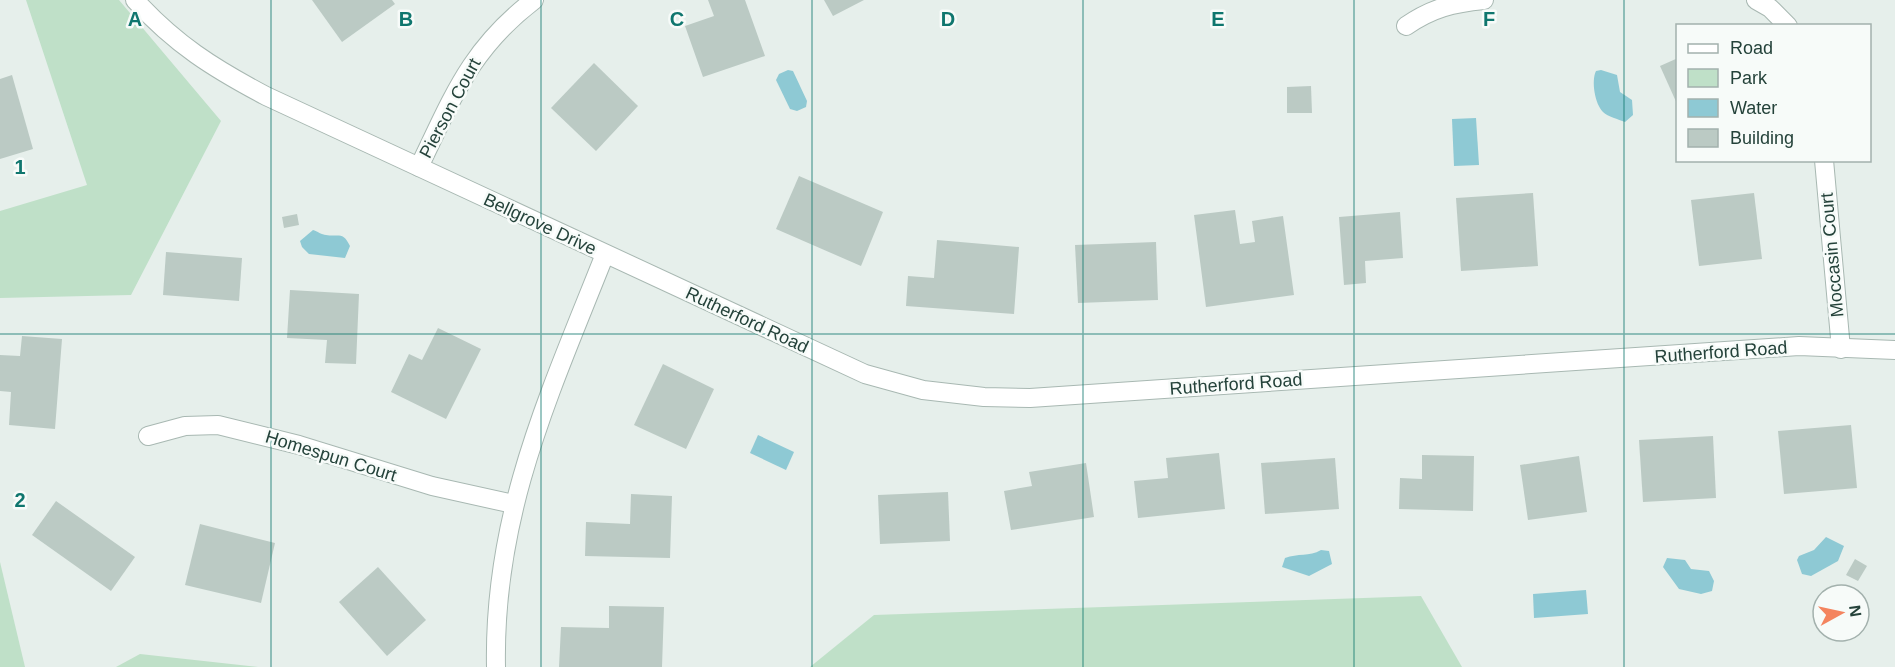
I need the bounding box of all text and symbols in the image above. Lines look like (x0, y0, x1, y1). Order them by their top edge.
text: A (128, 8, 142, 30)
text: B (399, 8, 413, 30)
text: C (670, 8, 684, 30)
text: D (941, 8, 955, 30)
text: E (1211, 8, 1225, 30)
text: F (1483, 8, 1495, 30)
legend (1676, 24, 1871, 162)
text: Road (1730, 38, 1773, 58)
street label: Pierson Court (415, 55, 485, 161)
text: Park (1730, 68, 1768, 88)
text: Water (1730, 98, 1777, 118)
text: Building (1730, 128, 1794, 148)
text: 1 (14, 156, 26, 178)
street label: Bellgrove Drive (480, 189, 600, 259)
street label: Moccasin Court (1817, 192, 1847, 318)
street label: Rutherford Road (682, 283, 812, 357)
street label: Rutherford Road (1654, 337, 1788, 367)
street label: Rutherford Road (1169, 369, 1303, 399)
street label: Homespun Court (263, 427, 399, 485)
text: 2 (14, 489, 26, 511)
north arrow (1811, 583, 1871, 643)
text: N (1846, 604, 1865, 618)

